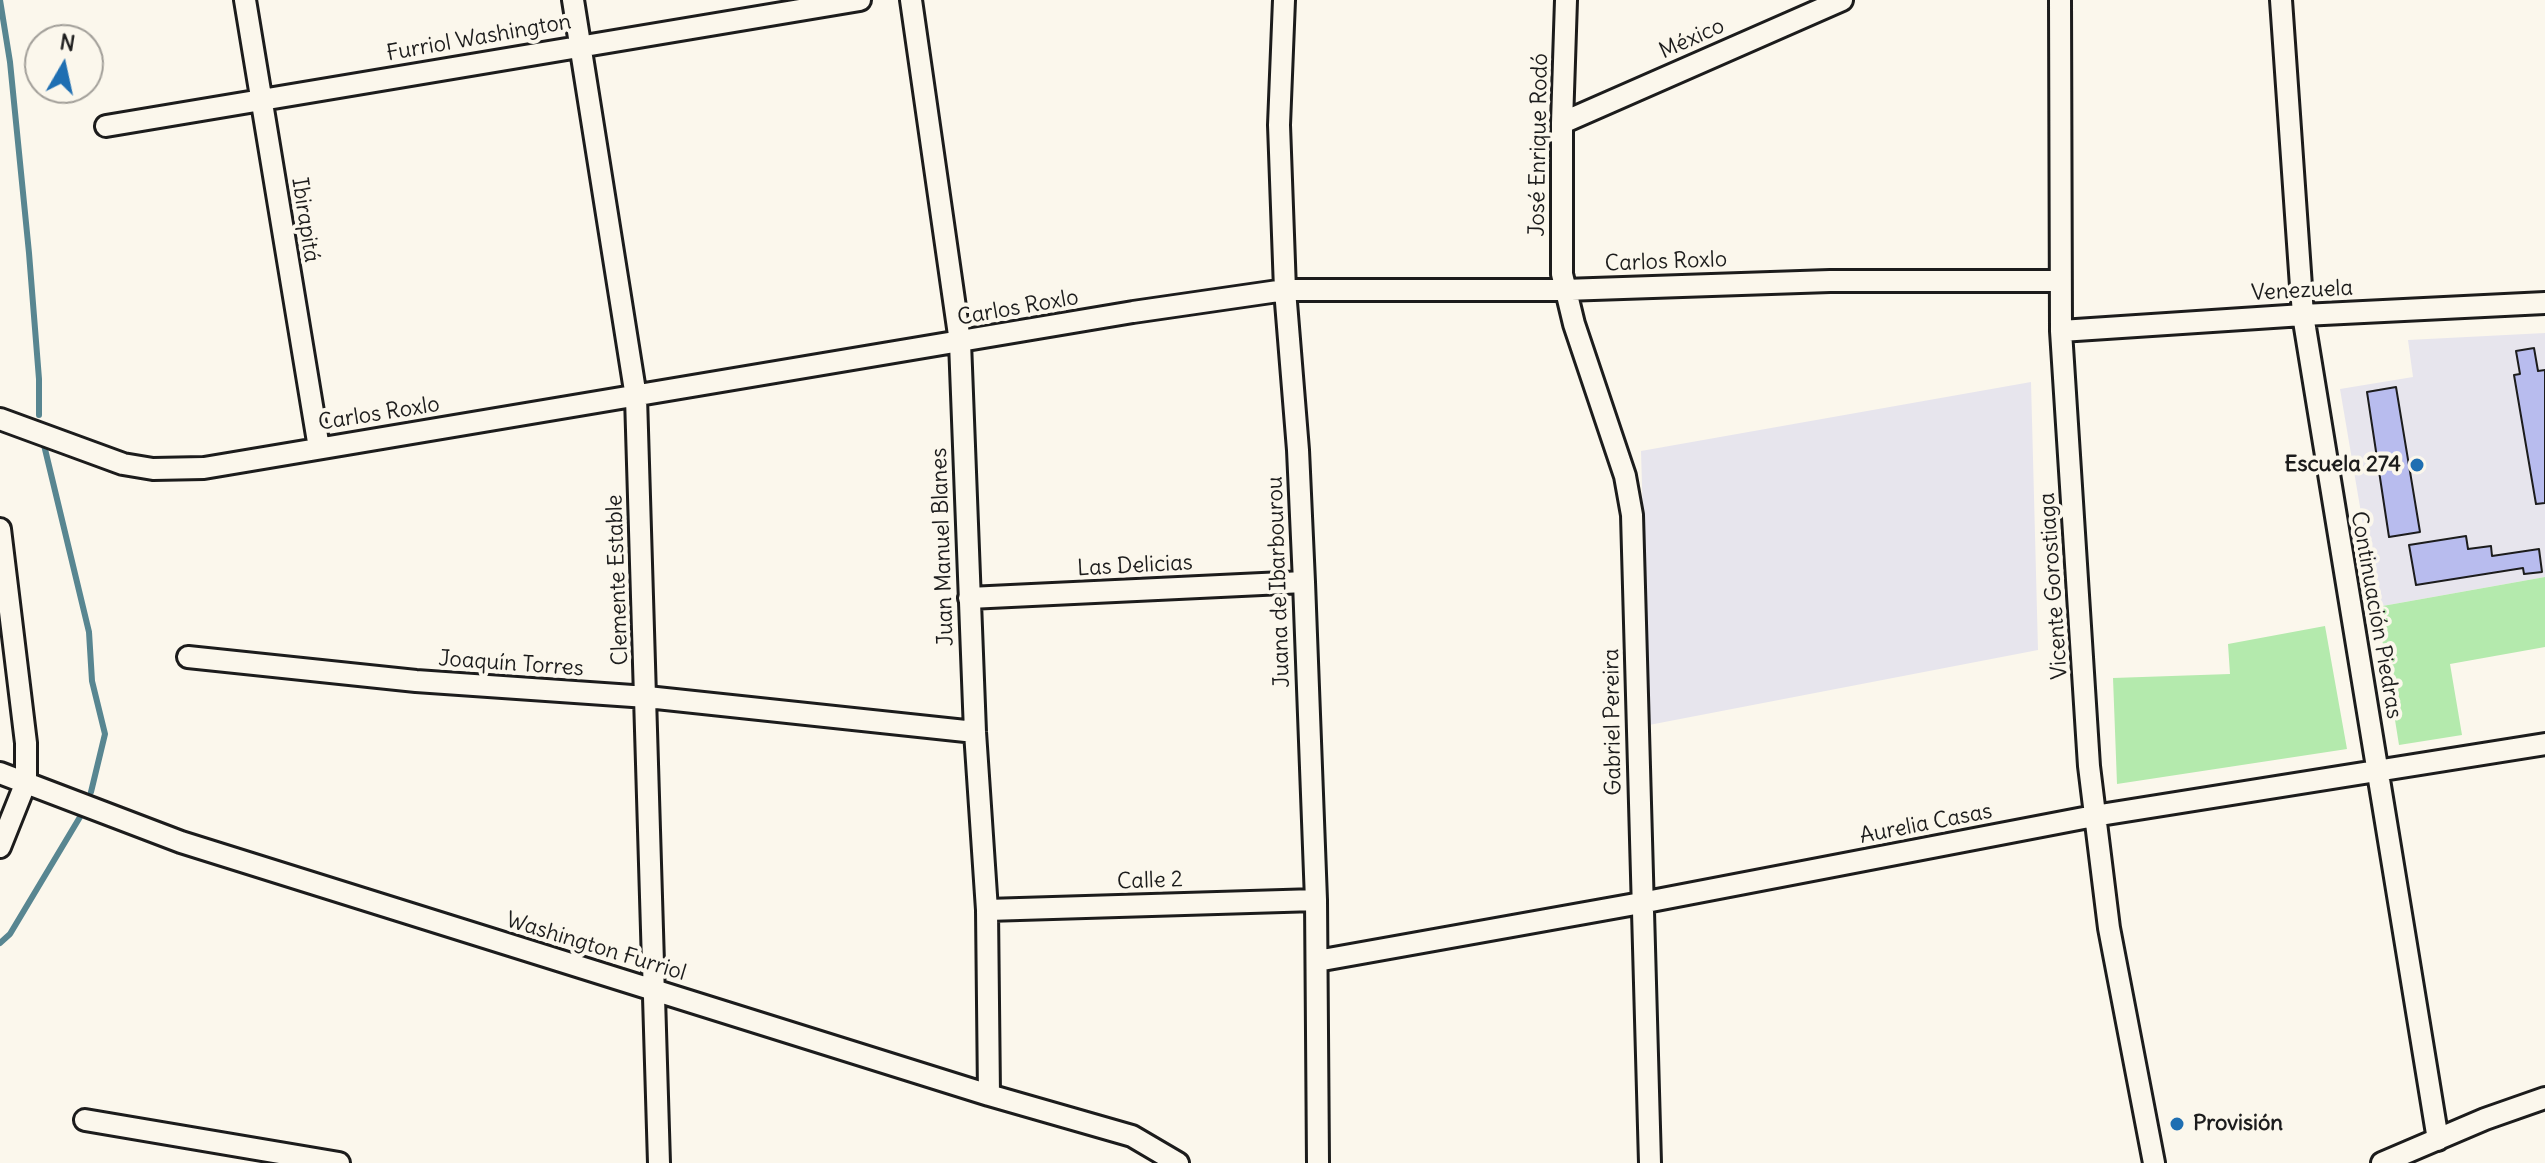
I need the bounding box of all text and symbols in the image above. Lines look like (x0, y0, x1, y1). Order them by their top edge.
street label: Furriol Washington (385, 9, 573, 67)
street label: México (1655, 13, 1729, 65)
north arrow (24, 24, 104, 104)
text: N (58, 27, 77, 57)
street label: José Enrique Rodó (1524, 53, 1554, 237)
street label: Ibirapitá (285, 176, 325, 264)
street label: Carlos Roxlo (1604, 247, 1728, 277)
street label: Venezuela (2250, 275, 2354, 307)
street label: Carlos Roxlo (955, 284, 1081, 332)
street label: Carlos Roxlo (317, 391, 441, 437)
street label: Juan Manuel Blanes (926, 447, 960, 647)
place label: Escuela 274 (2284, 452, 2401, 478)
marker: Escuela 274 (2408, 456, 2426, 474)
street label: Juana de Ibarbourou (1262, 476, 1296, 688)
street label: Vicente Gorostiaga (2034, 492, 2074, 680)
street label: Clemente Estable (602, 494, 634, 666)
street label: Continuación Piedras (2345, 509, 2407, 721)
street label: Las Delicias (1077, 550, 1193, 582)
street label: Joaquín Torres (438, 646, 584, 682)
street label: Gabriel Pereira (1599, 648, 1627, 796)
street label: Aurelia Casas (1858, 798, 1994, 850)
street label: Calle 2 (1117, 867, 1183, 895)
street label: Washington Furriol (503, 907, 689, 987)
place label: Provisión (2193, 1111, 2283, 1137)
marker: Provisión (2168, 1115, 2186, 1133)

